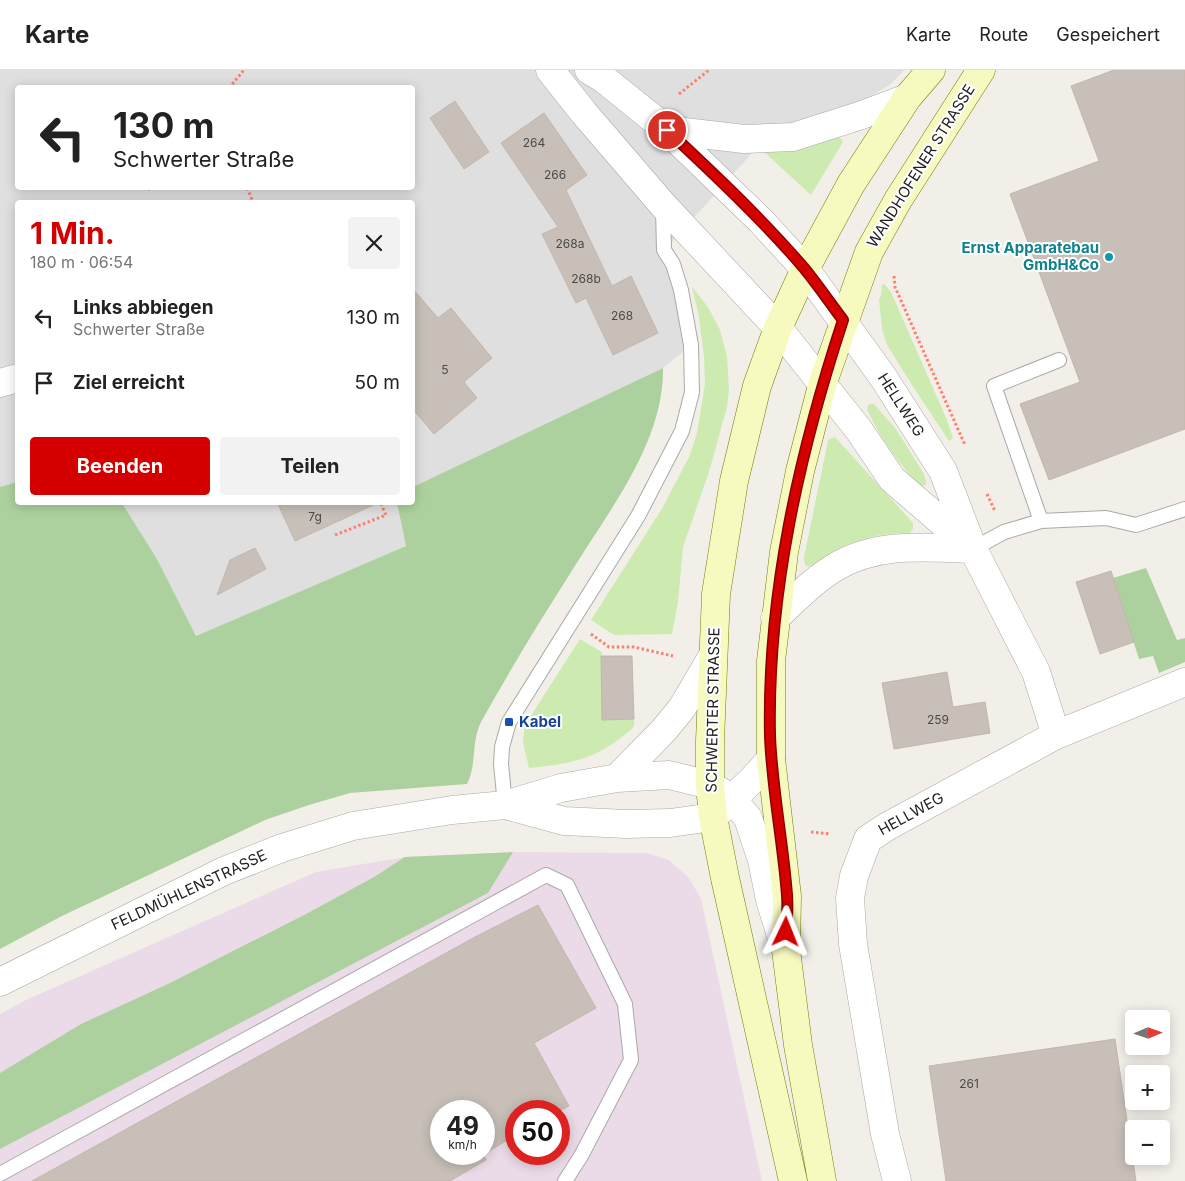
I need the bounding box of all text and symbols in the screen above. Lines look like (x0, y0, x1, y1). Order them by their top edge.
text: Karte (25, 20, 89, 49)
text: Karte (906, 24, 951, 45)
text: Route (979, 24, 1028, 45)
text: Gespeichert (1056, 24, 1160, 45)
street label: WANDHOFENER STRASSE (863, 81, 979, 251)
text: 130 m (113, 104, 215, 146)
icon: left (30, 105, 95, 170)
pin (646, 109, 688, 151)
icon: arrive (653, 116, 681, 144)
house number: 264 (523, 135, 546, 150)
text: Schwerter Straße (113, 146, 294, 172)
house number: 266 (544, 167, 566, 182)
text: 1 Min. (30, 215, 115, 251)
button: close (348, 217, 400, 269)
house number: 268a (556, 236, 584, 251)
place label: Ernst Apparatebau GmbH&Co (961, 238, 1099, 274)
marker: Ernst Apparatebau GmbH&Co (1103, 251, 1115, 263)
text: 180 m · 06:54 (30, 252, 133, 272)
house number: 268b (571, 271, 601, 286)
text: Links abbiegen (73, 296, 214, 319)
icon: left (30, 304, 58, 332)
text: 130 m (347, 306, 400, 329)
house number: 268 (611, 308, 633, 323)
text: Schwerter Straße (73, 319, 205, 339)
house number: 5 (441, 362, 449, 377)
icon: arrive (30, 369, 58, 397)
street label: HELLWEG (874, 369, 929, 440)
text: Ziel erreicht (73, 371, 185, 394)
text: 50 m (354, 371, 400, 394)
button: Beenden (30, 437, 210, 495)
button: Teilen (220, 437, 400, 495)
house number: 7g (308, 509, 322, 524)
street label: SCHWERTER STRASSE (702, 627, 723, 793)
place label: Kabel (519, 712, 561, 731)
house number: 259 (927, 712, 949, 727)
marker: Kabel (503, 716, 515, 728)
street label: HELLWEG (875, 788, 947, 839)
street label: FELDMÜHLENSTRASSE (108, 845, 270, 934)
position arrow (759, 905, 811, 957)
north arrow (1125, 1010, 1170, 1055)
map controls (1125, 1010, 1170, 1165)
button: + (1125, 1065, 1170, 1110)
house number: 261 (959, 1076, 979, 1091)
speed limit sign: 50 (505, 1100, 570, 1165)
text: 49 (446, 1111, 479, 1141)
button: − (1125, 1120, 1170, 1165)
text: km/h (448, 1137, 477, 1152)

